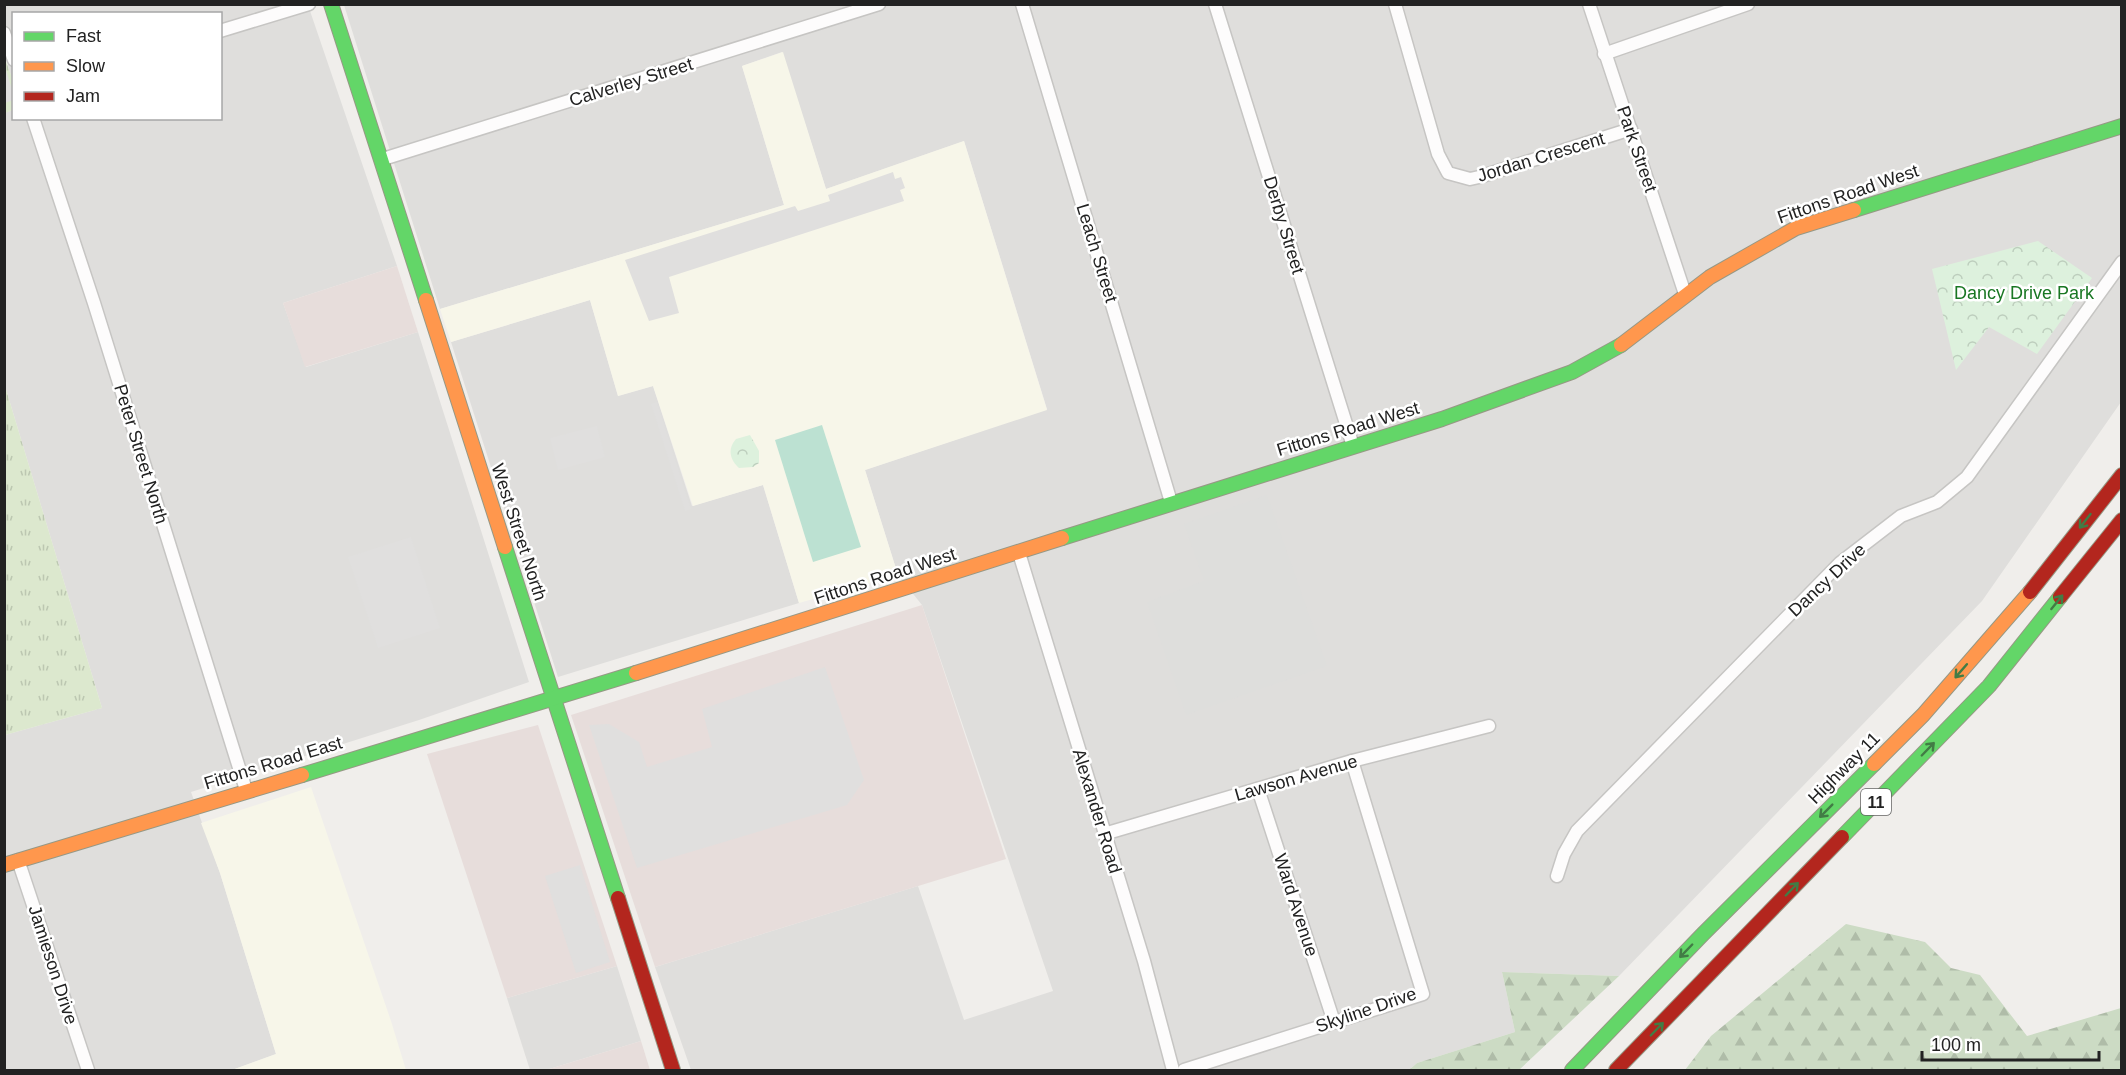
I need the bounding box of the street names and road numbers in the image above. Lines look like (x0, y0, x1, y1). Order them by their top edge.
street label: Calverley Street (567, 54, 695, 110)
street label: Park Street (1613, 103, 1661, 195)
street label: Jordan Crescent (1475, 128, 1607, 186)
street label: Fittons Road West (1775, 160, 1921, 228)
street label: Derby Street (1260, 174, 1308, 276)
street label: Leach Street (1073, 201, 1121, 305)
street label: Peter Street North (110, 382, 172, 526)
street label: Fittons Road West (1274, 398, 1422, 460)
street label: West Street North (487, 461, 551, 603)
street label: Dancy Drive (1784, 539, 1870, 621)
street label: Fittons Road West (812, 544, 958, 608)
street label: Highway 11 (1804, 728, 1884, 808)
street label: Fittons Road East (202, 733, 344, 793)
street label: Alexander Road (1069, 746, 1125, 876)
street label: Lawson Avenue (1232, 751, 1360, 805)
road number: 11 (1861, 789, 1891, 815)
street label: Ward Avenue (1270, 851, 1322, 959)
street label: Jamieson Drive (24, 903, 82, 1027)
street label: Skyline Drive (1313, 983, 1419, 1037)

